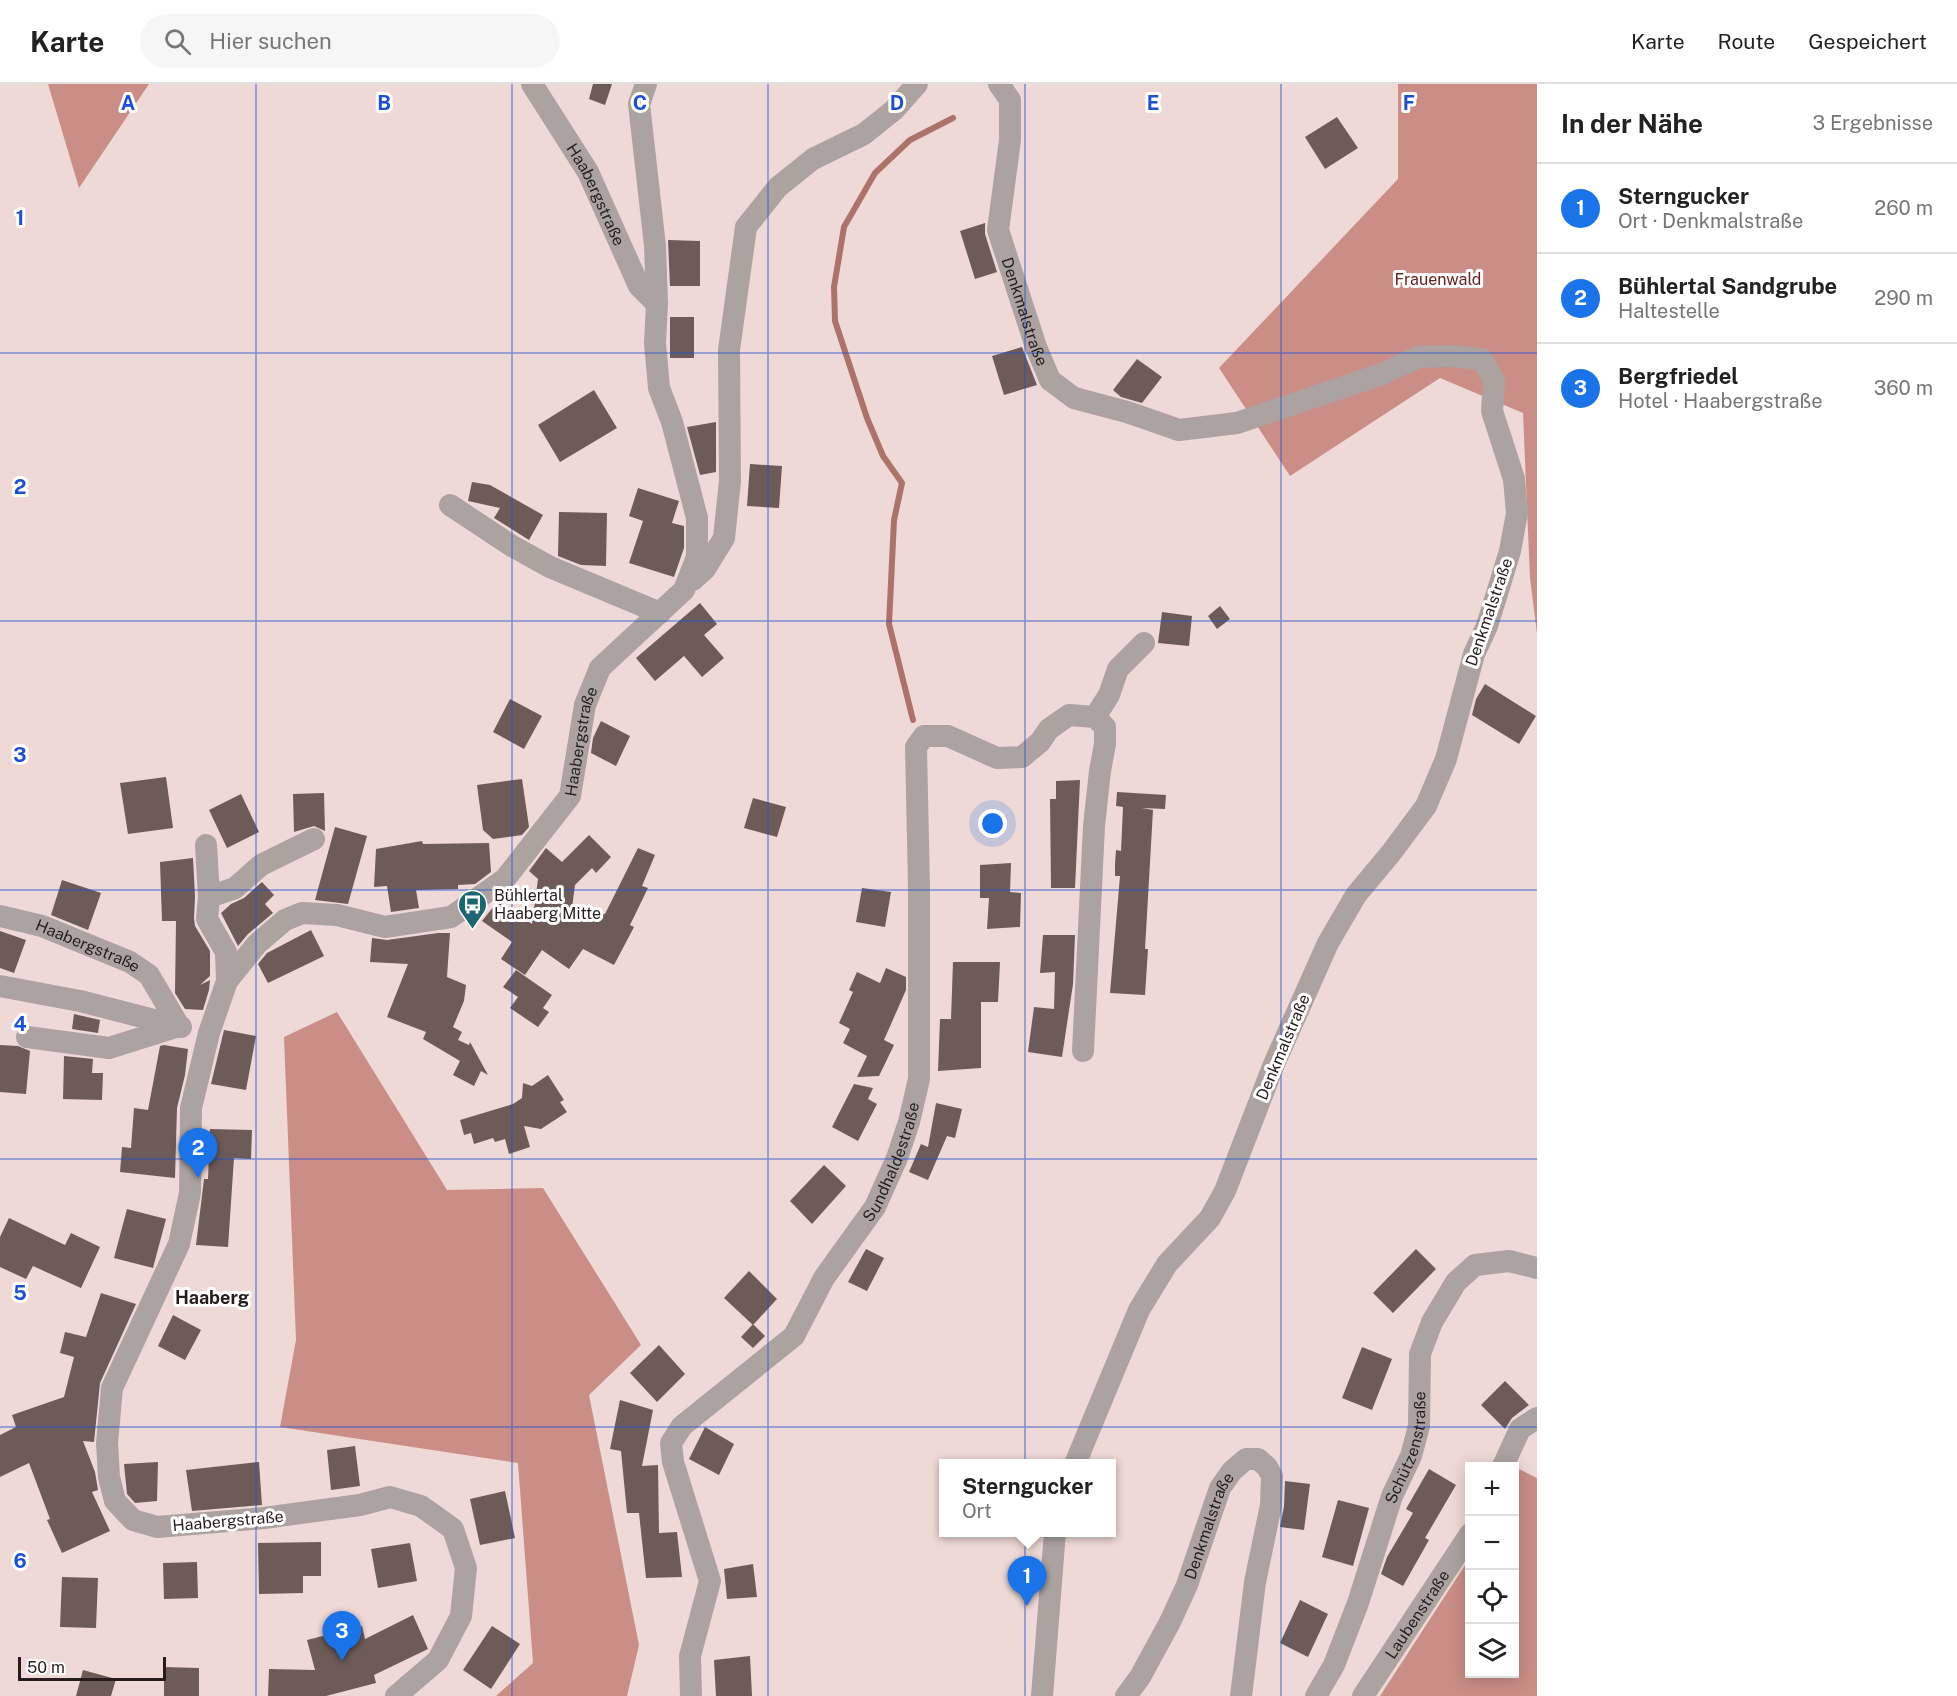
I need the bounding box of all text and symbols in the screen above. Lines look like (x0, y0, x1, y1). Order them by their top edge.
search box (140, 14, 560, 68)
text: Karte (30, 25, 104, 58)
icon: search (161, 25, 194, 58)
text: Hier suchen (209, 28, 332, 54)
text: Karte (1631, 29, 1685, 54)
text: Route (1718, 29, 1775, 54)
text: Gespeichert (1808, 29, 1927, 54)
text: A (121, 91, 135, 115)
text: B (377, 91, 391, 115)
text: C (633, 91, 647, 115)
text: D (890, 91, 904, 115)
text: E (1147, 91, 1159, 115)
text: F (1403, 91, 1415, 115)
text: In der Nähe (1561, 108, 1703, 139)
text: 3 Ergebnisse (1812, 111, 1933, 135)
street label: Haabergstraße (563, 140, 629, 248)
text: Sterngucker (1618, 183, 1749, 209)
text: 1 (1576, 196, 1585, 220)
text: 260 m (1874, 196, 1933, 220)
text: 1 (16, 206, 24, 230)
text: Ort · Denkmalstraße (1618, 209, 1803, 233)
street label: Denkmalstraße (998, 255, 1052, 369)
park label: Frauenwald (1395, 270, 1481, 289)
text: Bühlertal Sandgrube (1618, 273, 1837, 299)
text: 2 (1574, 286, 1587, 310)
text: 290 m (1874, 286, 1933, 310)
text: Haltestelle (1618, 299, 1720, 323)
text: Bergfriedel (1618, 363, 1739, 389)
text: 3 (1574, 376, 1587, 400)
text: 360 m (1874, 376, 1933, 400)
text: Hotel · Haabergstraße (1618, 389, 1823, 413)
text: 2 (14, 475, 26, 499)
street label: Denkmalstraße (1462, 555, 1516, 669)
street label: Haabergstraße (561, 684, 601, 798)
text: 3 (13, 743, 27, 767)
your location (978, 809, 1007, 838)
place label: Bühlertal Haaberg Mitte (494, 886, 601, 923)
bus stop icon: Bühlertal Haaberg Mitte (457, 888, 489, 930)
street label: Haabergstraße (33, 915, 144, 976)
street label: Denkmalstraße (1252, 991, 1314, 1103)
text: 4 (13, 1012, 27, 1036)
street label: Sundhaldestraße (858, 1100, 923, 1225)
pin: 2 (178, 1128, 218, 1178)
text: 5 (13, 1281, 27, 1305)
district label: Haaberg (175, 1287, 249, 1308)
street label: Schützenstraße (1381, 1391, 1429, 1506)
popup (939, 1459, 1116, 1537)
map controls (1465, 1462, 1519, 1678)
button: + (1465, 1462, 1519, 1516)
street label: Denkmalstraße (1180, 1468, 1238, 1582)
text: Sterngucker (962, 1473, 1093, 1499)
text: Ort (962, 1499, 992, 1523)
street label: Haabergstraße (172, 1507, 284, 1535)
button: − (1465, 1516, 1519, 1570)
text: 6 (13, 1549, 27, 1573)
pin: 1 (1008, 1556, 1046, 1606)
street label: Laubenstraße (1381, 1566, 1453, 1662)
button: locate (1465, 1570, 1519, 1624)
pin: 3 (322, 1612, 362, 1661)
button: layers (1465, 1624, 1519, 1678)
scale bar (18, 1654, 166, 1682)
text: 50 m (27, 1658, 65, 1677)

